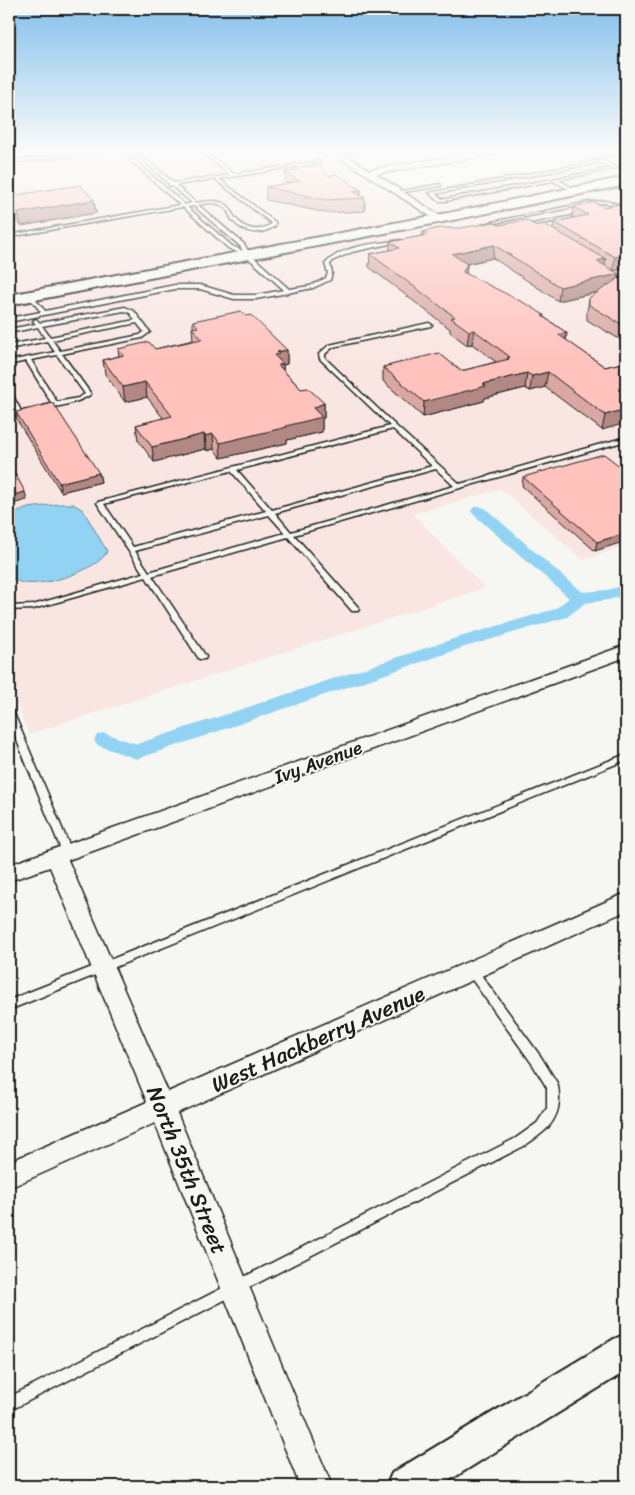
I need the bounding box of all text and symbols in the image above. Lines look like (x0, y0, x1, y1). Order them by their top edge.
street label: Ivy Avenue (268, 731, 367, 794)
street label: West Hackberry Avenue (205, 974, 432, 1104)
street label: North 35th Street (135, 1080, 239, 1260)

